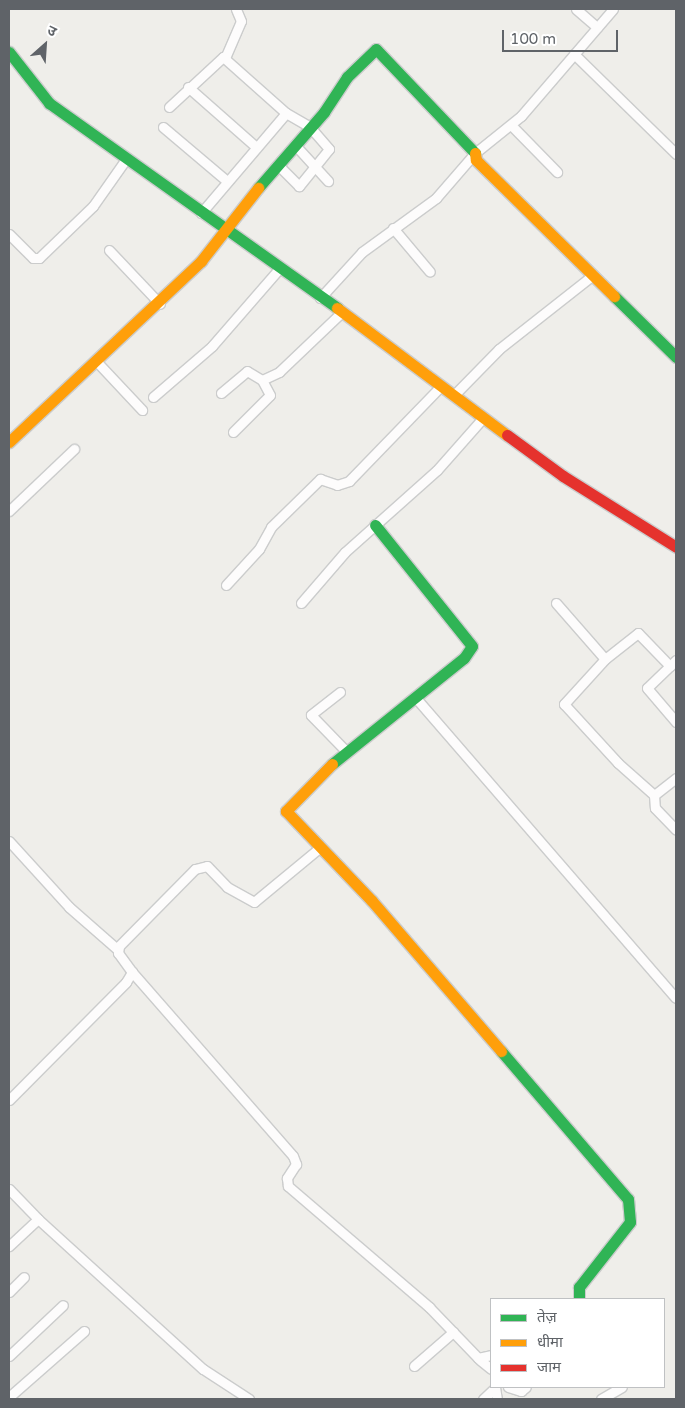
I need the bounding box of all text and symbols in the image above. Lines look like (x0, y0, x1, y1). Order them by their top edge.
north arrow (20, 20, 70, 70)
scale bar (505, 20, 621, 52)
text: उ (44, 22, 59, 41)
text: 100 m (510, 30, 556, 48)
legend (490, 1298, 665, 1388)
text: तेज़ (537, 1308, 557, 1326)
text: धीमा (537, 1333, 563, 1351)
text: जाम (537, 1358, 561, 1376)

